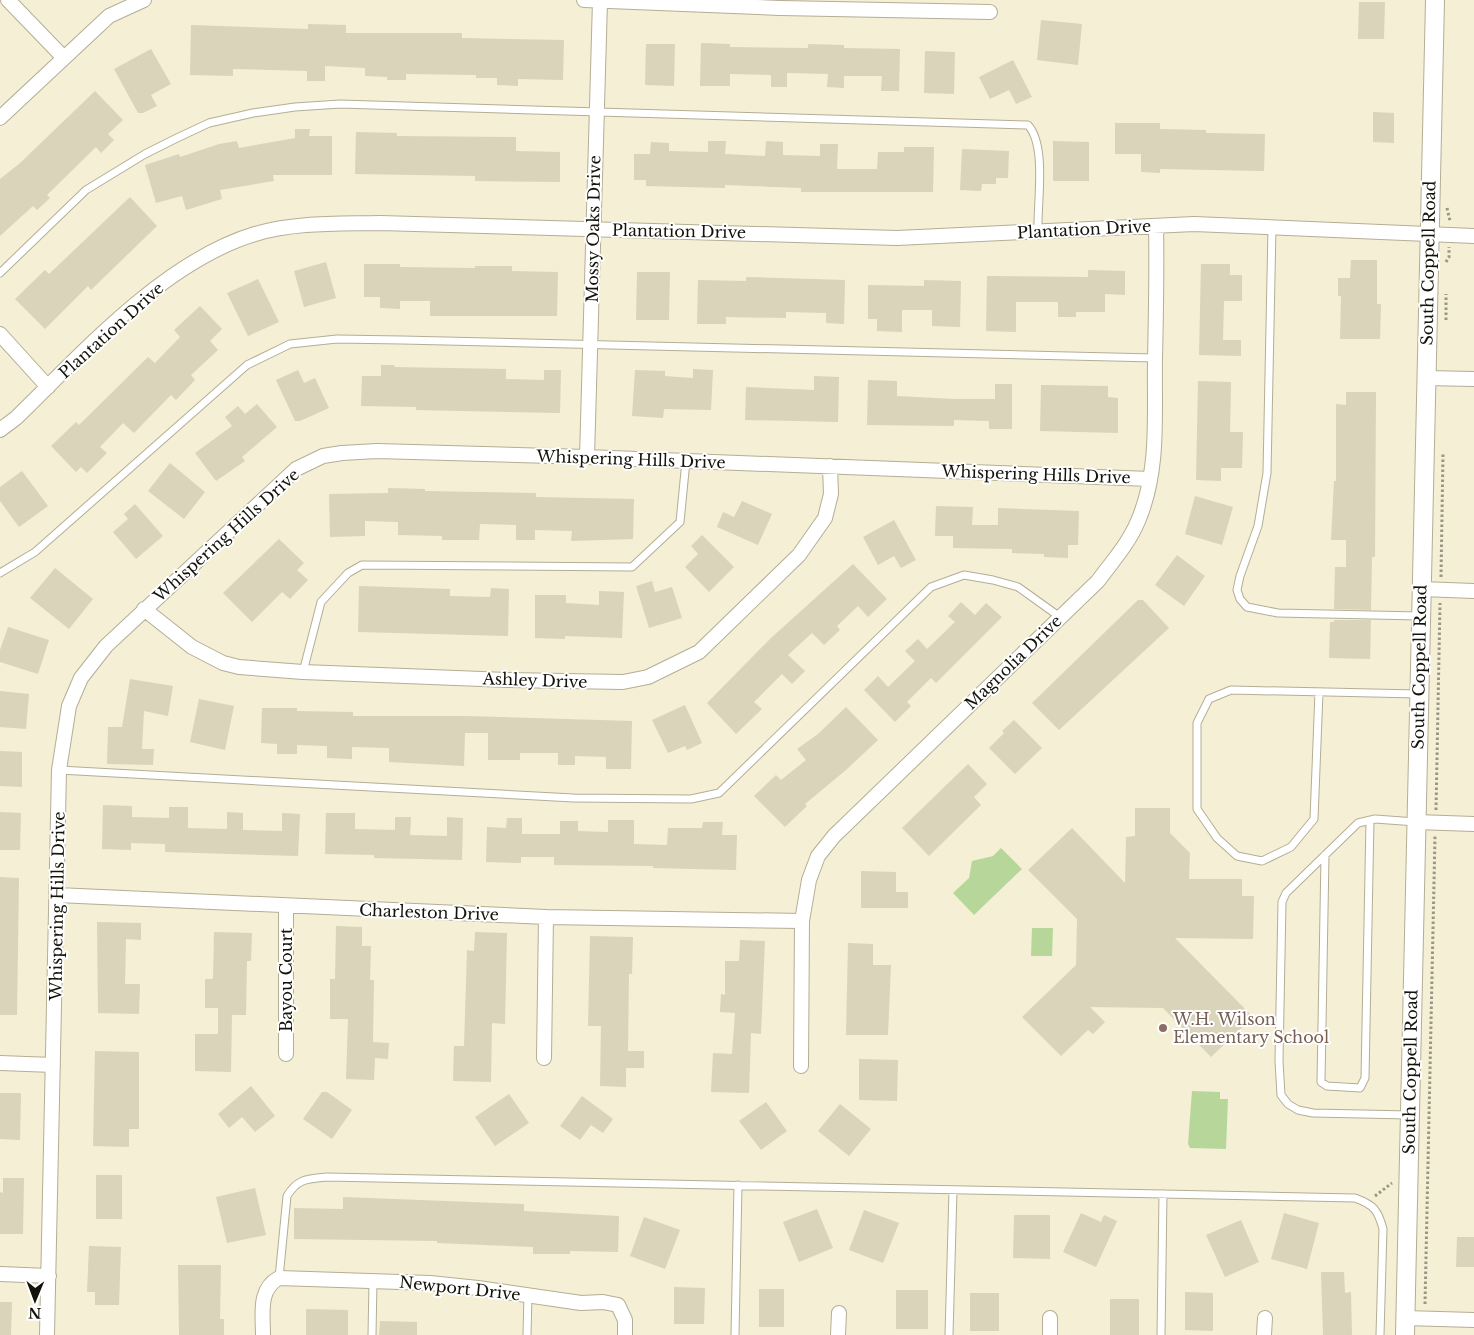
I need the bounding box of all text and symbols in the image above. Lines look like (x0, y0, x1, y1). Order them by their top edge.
street label: Mossy Oaks Drive (582, 155, 604, 303)
street label: South Coppell Road (1417, 180, 1439, 346)
street label: Plantation Drive (1016, 215, 1152, 243)
street label: Plantation Drive (612, 220, 746, 242)
street label: Plantation Drive (54, 278, 168, 382)
street label: Whispering Hills Drive (535, 446, 726, 472)
street label: Whispering Hills Drive (940, 461, 1131, 487)
street label: Whispering Hills Drive (148, 464, 303, 606)
street label: South Coppell Road (1408, 584, 1430, 750)
street label: Magnolia Drive (960, 611, 1066, 713)
street label: Ashley Drive (481, 668, 588, 692)
street label: Whispering Hills Drive (45, 811, 69, 1002)
street label: Charleston Drive (359, 900, 499, 924)
street label: Bayou Court (276, 928, 296, 1032)
street label: South Coppell Road (1399, 989, 1421, 1155)
place label: W.H. Wilson Elementary School (1172, 1009, 1329, 1047)
marker: W.H. Wilson Elementary School (1157, 1022, 1169, 1034)
street label: Newport Drive (398, 1272, 522, 1304)
north arrow (10, 1275, 60, 1325)
text: N (28, 1304, 42, 1322)

